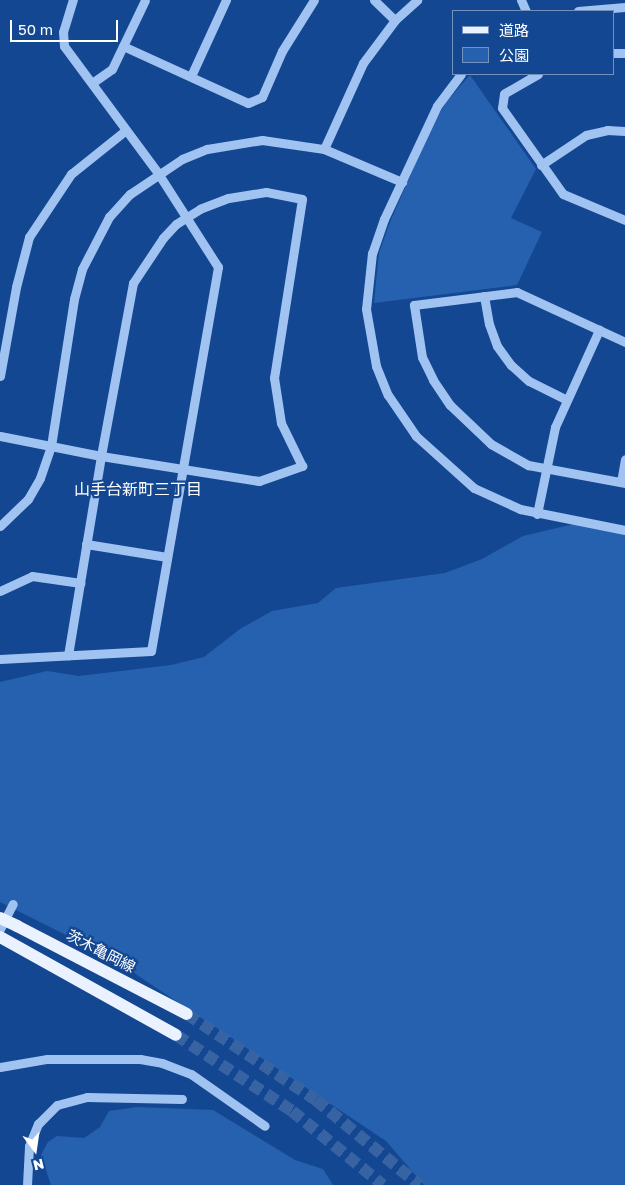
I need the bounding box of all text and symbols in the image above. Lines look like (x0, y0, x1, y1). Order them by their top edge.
scale bar (12, 10, 120, 42)
legend (452, 10, 615, 75)
text: 50 m (18, 20, 53, 38)
text: 道路 (499, 21, 529, 39)
text: 公園 (499, 46, 529, 64)
district label: 山手台新町三丁目 (74, 479, 202, 499)
street label: 茨木亀岡線 (64, 926, 138, 976)
north arrow (10, 1125, 60, 1175)
text: N (32, 1156, 46, 1175)

